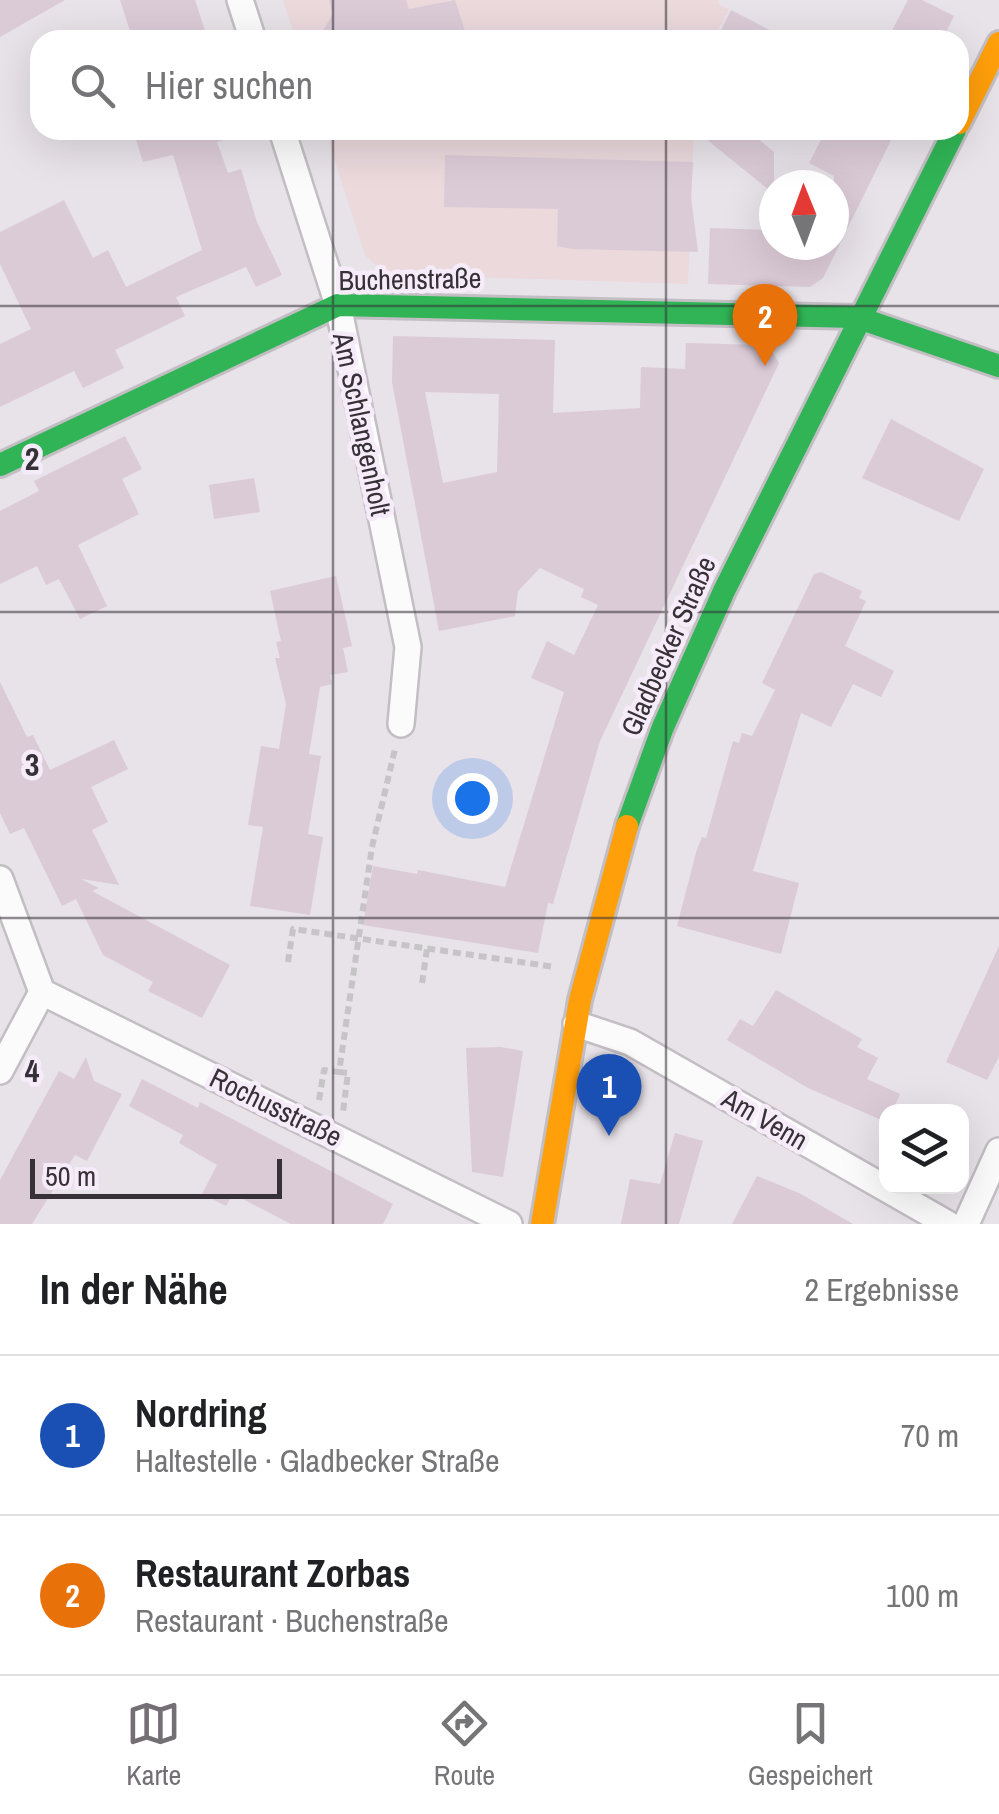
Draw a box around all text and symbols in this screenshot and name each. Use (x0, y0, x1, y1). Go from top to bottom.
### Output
search box (30, 30, 969, 140)
icon: search (65, 58, 120, 113)
text: Hier suchen (145, 60, 313, 111)
north arrow (759, 170, 849, 260)
street label: Buchenstraße (338, 259, 482, 299)
pin: 2 (732, 284, 798, 366)
street label: Am Schlangenholt (324, 328, 400, 519)
text: 2 (25, 437, 39, 480)
street label: Gladbecker Straße (611, 550, 725, 742)
text: 3 (25, 743, 39, 786)
your location (447, 773, 498, 824)
text: 4 (25, 1049, 40, 1092)
pin: 1 (576, 1054, 642, 1136)
street label: Rochusstraße (203, 1059, 349, 1155)
street label: Am Venn (714, 1079, 815, 1159)
map controls (879, 1104, 969, 1194)
button: layers (879, 1104, 969, 1194)
scale bar (30, 1154, 282, 1198)
text: 50 m (45, 1157, 96, 1195)
text: In der Nähe (40, 1261, 228, 1317)
text: 2 Ergebnisse (804, 1268, 959, 1311)
text: Nordring (135, 1388, 267, 1439)
text: 1 (65, 1414, 80, 1457)
text: 70 m (901, 1414, 959, 1457)
text: Haltestelle · Gladbecker Straße (135, 1439, 500, 1482)
text: Restaurant Zorbas (135, 1548, 410, 1599)
text: 2 (65, 1574, 80, 1617)
text: 100 m (886, 1574, 959, 1617)
text: Restaurant · Buchenstraße (135, 1599, 449, 1642)
tab: Karte (126, 1696, 181, 1794)
tab: Route (434, 1696, 495, 1794)
tab: Gespeichert (748, 1696, 873, 1794)

